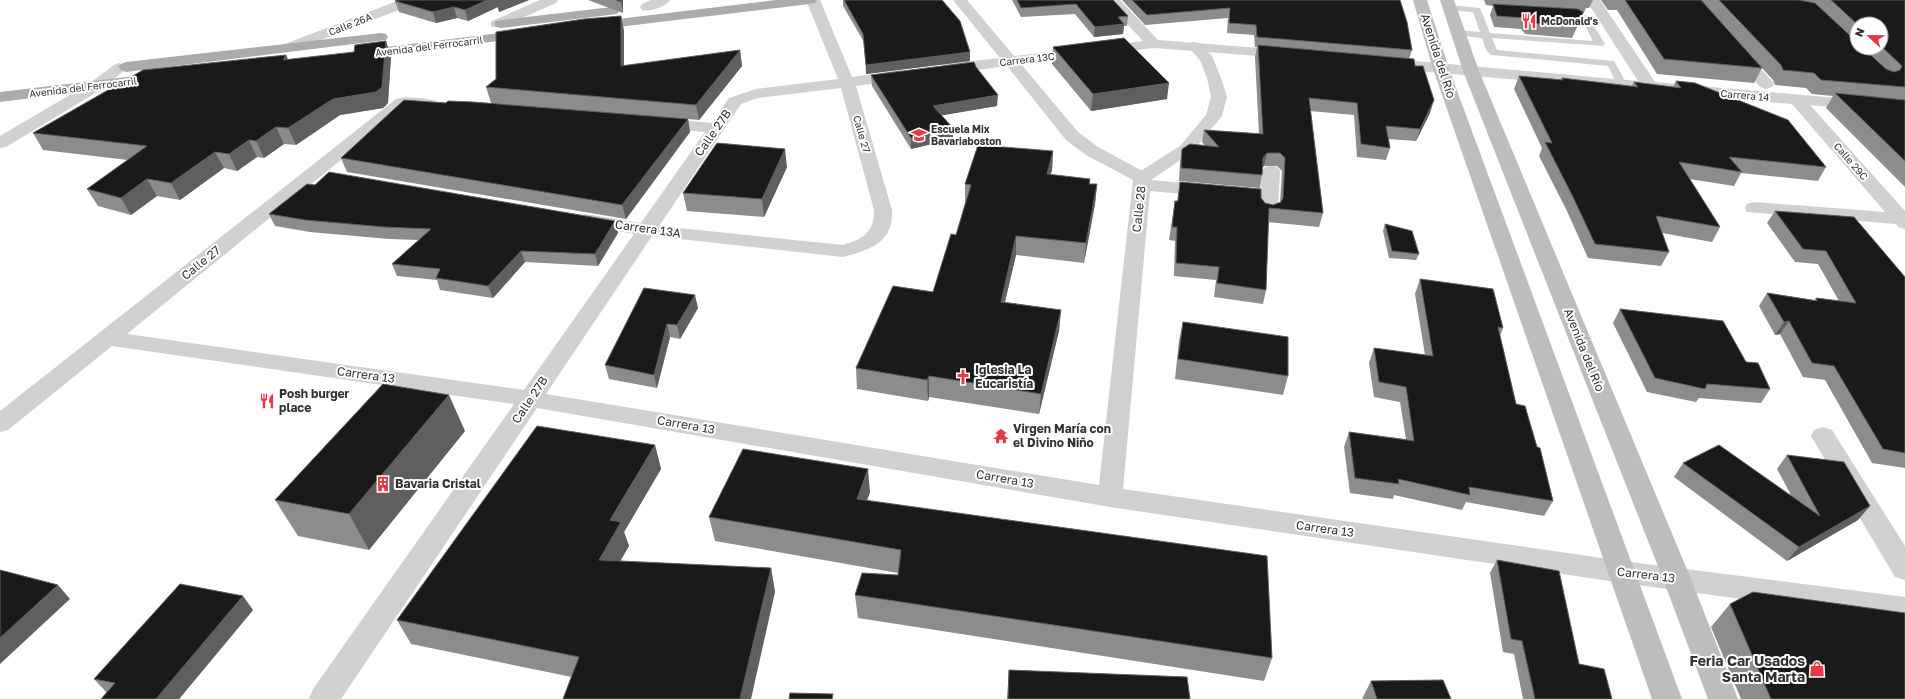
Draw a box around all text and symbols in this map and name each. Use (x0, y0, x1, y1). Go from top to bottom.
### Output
street label: Calle 26A (327, 10, 374, 38)
street label: Avenida del Río (1418, 12, 1459, 100)
restaurant icon: McDonald's (1520, 12, 1538, 30)
place label: McDonald's (1541, 15, 1599, 27)
north arrow (1849, 16, 1889, 56)
text: N (1852, 26, 1867, 38)
street label: Avenida del Ferrocarril (375, 33, 483, 59)
street label: Carrera 13C (999, 50, 1055, 68)
street label: Avenida del Ferrocarril (29, 74, 137, 100)
street label: Carrera 14 (1720, 87, 1770, 103)
street label: Calle 27B (691, 106, 734, 159)
street label: Calle 27 (851, 114, 873, 154)
place label: Escuela Mix Bavariaboston (931, 123, 1001, 147)
school or university icon: Escuela Mix Bavariaboston (910, 126, 928, 144)
street label: Calle 29C (1831, 140, 1871, 182)
street label: Calle 28 (1129, 185, 1148, 233)
street label: Carrera 13A (614, 216, 682, 241)
street label: Calle 27 (178, 242, 223, 283)
street label: Avenida del Río (1561, 306, 1608, 394)
place label: Iglesia La Eucaristía (975, 362, 1033, 391)
street label: Carrera 13 (336, 363, 396, 386)
church icon: Iglesia La Eucaristía (954, 368, 972, 386)
street label: Calle 27B (508, 373, 551, 426)
place label: Posh burger place (279, 386, 350, 415)
restaurant icon: Posh burger place (258, 392, 276, 410)
street label: Carrera 13 (656, 412, 716, 437)
place label: Virgen María con el Divino Niño (1013, 421, 1111, 450)
temple icon: Virgen María con el Divino Niño (992, 427, 1010, 445)
street label: Carrera 13 (975, 466, 1035, 491)
building icon: Bavaria Cristal (374, 475, 392, 493)
place label: Bavaria Cristal (395, 476, 481, 491)
street label: Carrera 13 (1295, 517, 1355, 540)
street label: Carrera 13 (1616, 564, 1676, 586)
place label: Feria Car Usados Santa Marta (1690, 652, 1805, 685)
shop icon: Feria Car Usados Santa Marta (1808, 660, 1826, 678)

